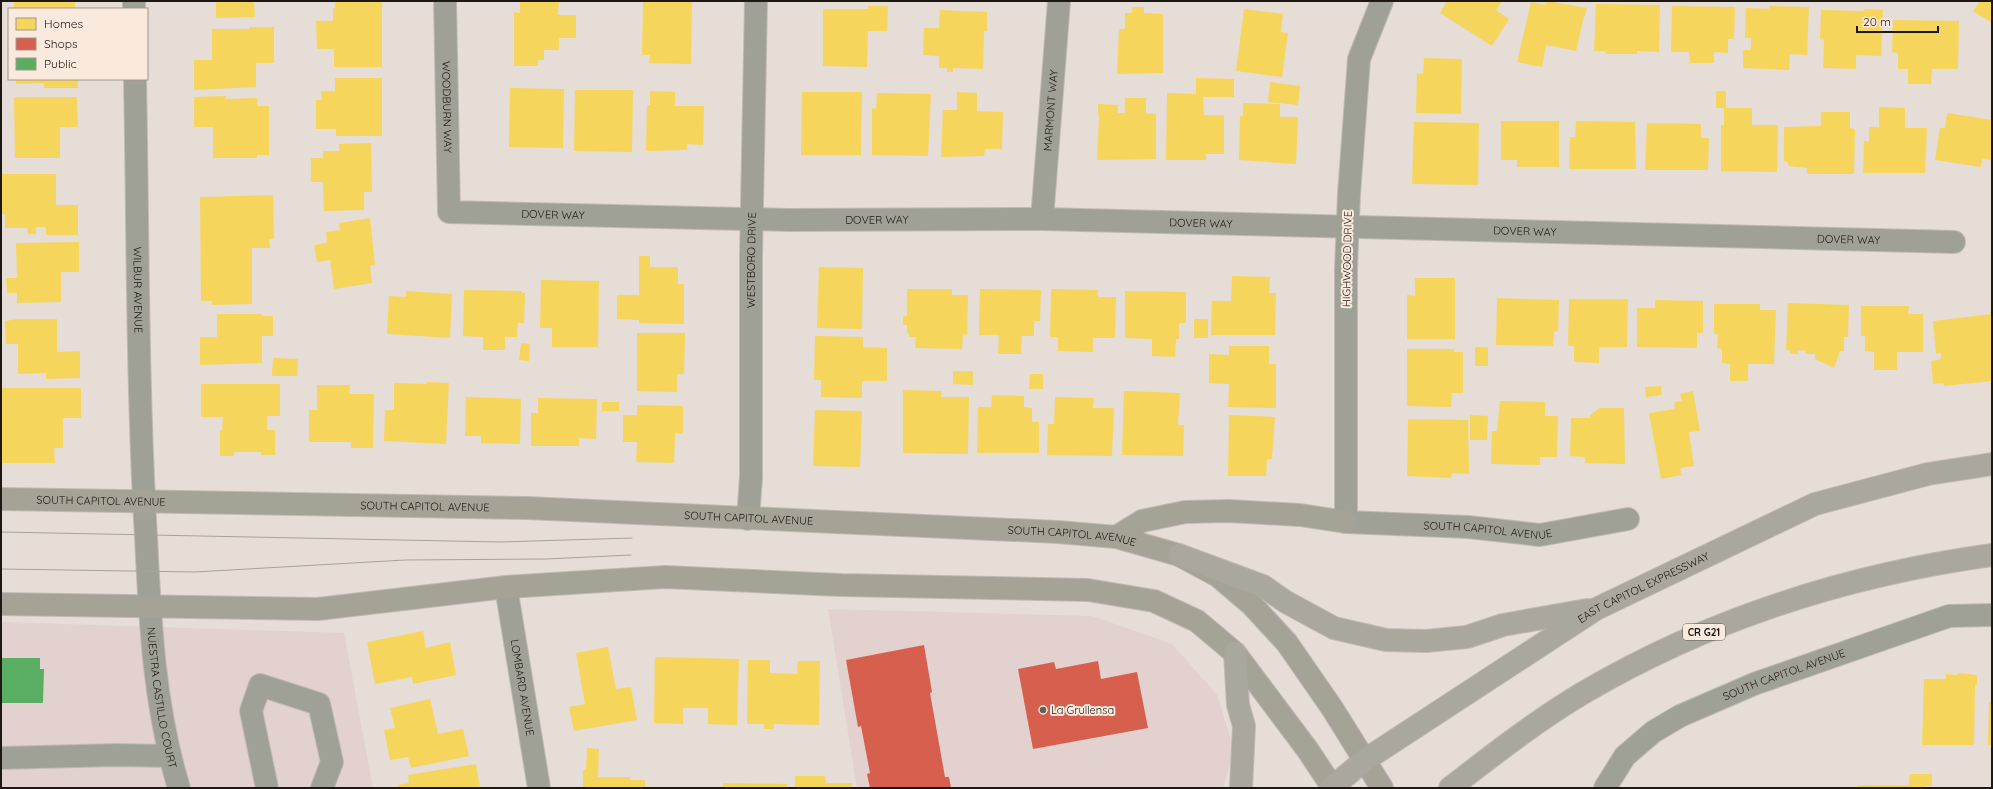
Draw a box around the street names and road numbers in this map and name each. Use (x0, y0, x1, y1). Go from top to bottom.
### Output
street label: WOODBURN WAY (439, 61, 455, 153)
street label: MARMONT WAY (1040, 69, 1061, 152)
street label: DOVER WAY (521, 207, 585, 222)
street label: HIGHWOOD DRIVE (1339, 211, 1355, 307)
street label: WESTBORO DRIVE (744, 212, 759, 308)
street label: DOVER WAY (845, 213, 909, 227)
street label: DOVER WAY (1169, 215, 1233, 231)
street label: DOVER WAY (1493, 223, 1557, 239)
street label: DOVER WAY (1817, 232, 1880, 247)
street label: WILBUR AVENUE (130, 247, 146, 333)
street label: SOUTH CAPITOL AVENUE (36, 493, 166, 509)
street label: SOUTH CAPITOL AVENUE (360, 498, 490, 514)
street label: SOUTH CAPITOL AVENUE (684, 508, 814, 528)
street label: SOUTH CAPITOL AVENUE (1423, 518, 1553, 542)
street label: SOUTH CAPITOL AVENUE (1007, 523, 1138, 549)
street label: EAST CAPITOL EXPRESSWAY (1575, 549, 1711, 626)
road number: CR G21 (1683, 624, 1725, 640)
street label: NUESTRA CASTILLO COURT (144, 627, 180, 770)
street label: LOMBARD AVENUE (508, 638, 537, 737)
street label: SOUTH CAPITOL AVENUE (1721, 646, 1847, 704)

